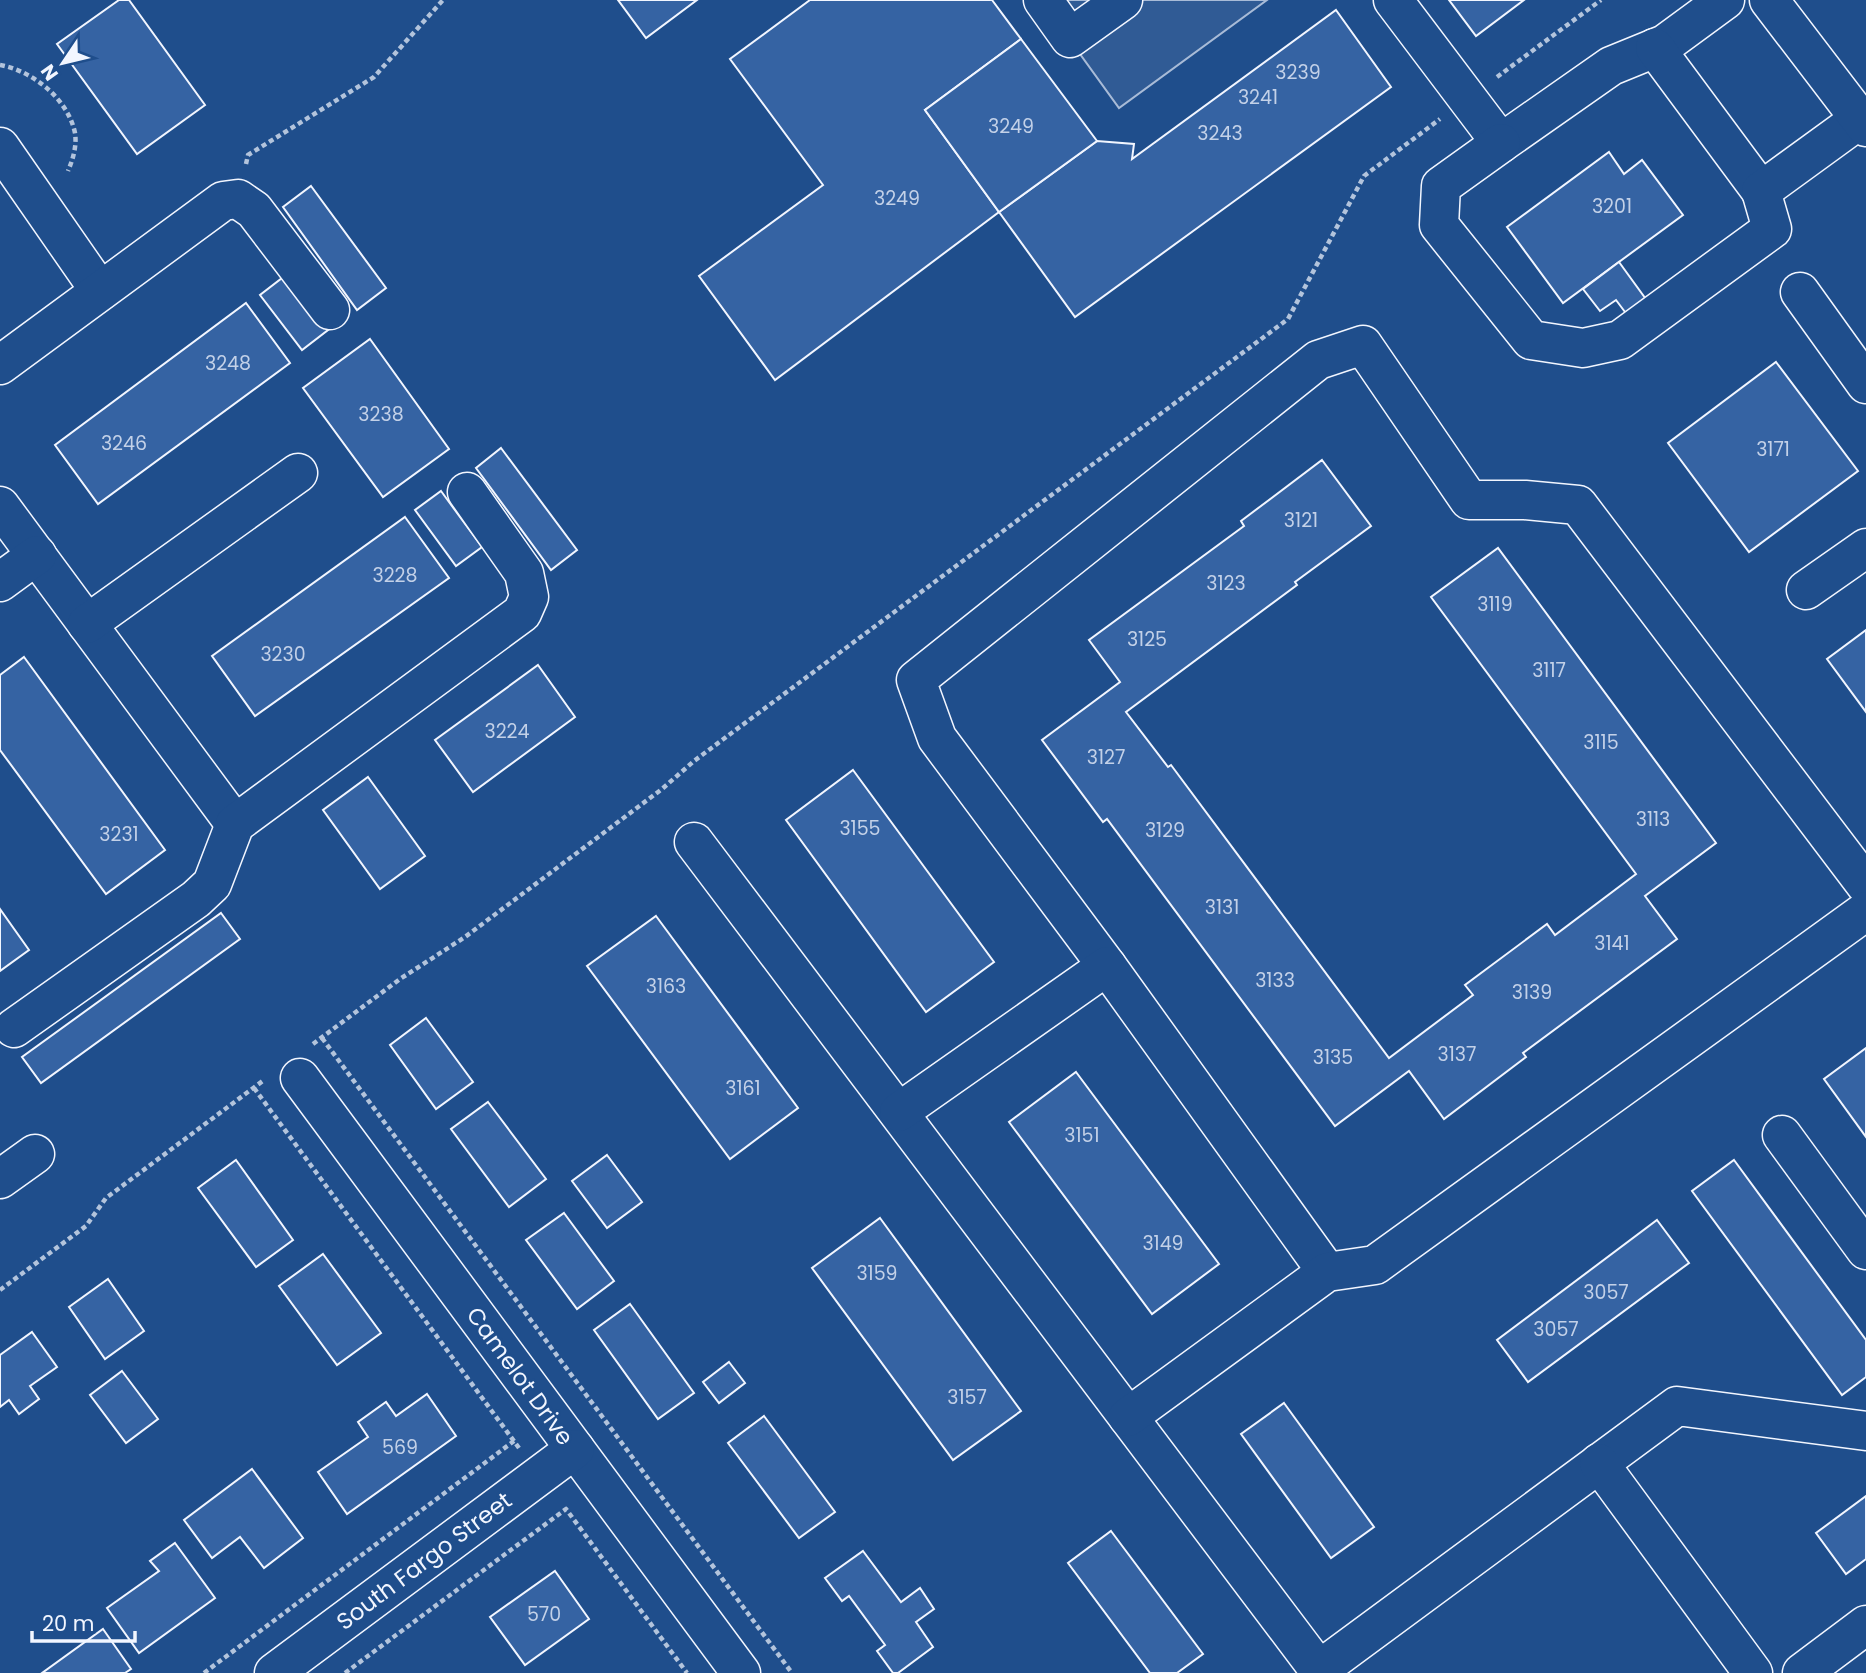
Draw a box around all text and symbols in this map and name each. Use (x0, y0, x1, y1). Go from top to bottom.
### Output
north arrow (28, 28, 98, 98)
text: N (34, 59, 65, 86)
house number: 3239 (1275, 59, 1321, 86)
house number: 3241 (1238, 84, 1278, 111)
house number: 3249 (988, 113, 1034, 140)
house number: 3243 (1197, 120, 1243, 147)
house number: 3249 (874, 185, 920, 212)
house number: 3201 (1592, 193, 1632, 220)
house number: 3248 (205, 350, 251, 377)
house number: 3238 (358, 401, 404, 428)
house number: 3246 (101, 430, 147, 457)
house number: 3171 (1756, 436, 1790, 463)
house number: 3121 (1284, 507, 1318, 534)
house number: 3228 (372, 562, 418, 589)
house number: 3123 (1206, 570, 1246, 597)
house number: 3119 (1477, 591, 1513, 618)
house number: 3125 (1127, 626, 1167, 653)
house number: 3230 (260, 641, 306, 668)
house number: 3117 (1532, 657, 1566, 684)
house number: 3224 (485, 718, 530, 745)
house number: 3115 (1583, 729, 1619, 756)
house number: 3127 (1087, 744, 1125, 771)
house number: 3113 (1636, 806, 1670, 833)
house number: 3155 (839, 815, 881, 842)
house number: 3129 (1145, 817, 1185, 844)
house number: 3231 (99, 821, 139, 848)
house number: 3131 (1205, 894, 1239, 921)
house number: 3141 (1594, 930, 1630, 957)
house number: 3133 (1255, 967, 1295, 994)
house number: 3163 (646, 973, 686, 1000)
house number: 3139 (1512, 979, 1552, 1006)
house number: 3137 (1438, 1041, 1476, 1068)
house number: 3135 (1313, 1044, 1353, 1071)
house number: 3161 (725, 1075, 761, 1102)
house number: 3151 (1064, 1122, 1100, 1149)
house number: 3149 (1142, 1230, 1184, 1257)
house number: 3159 (856, 1260, 898, 1287)
house number: 3057 (1583, 1279, 1629, 1306)
street label: Camelot Drive (459, 1300, 581, 1452)
house number: 3057 (1533, 1316, 1579, 1343)
house number: 3157 (947, 1384, 987, 1411)
house number: 569 (382, 1434, 418, 1461)
street label: South Fargo Street (330, 1485, 518, 1637)
scale bar (32, 1600, 135, 1644)
house number: 570 (527, 1601, 561, 1628)
text: 20 m (42, 1609, 95, 1638)

